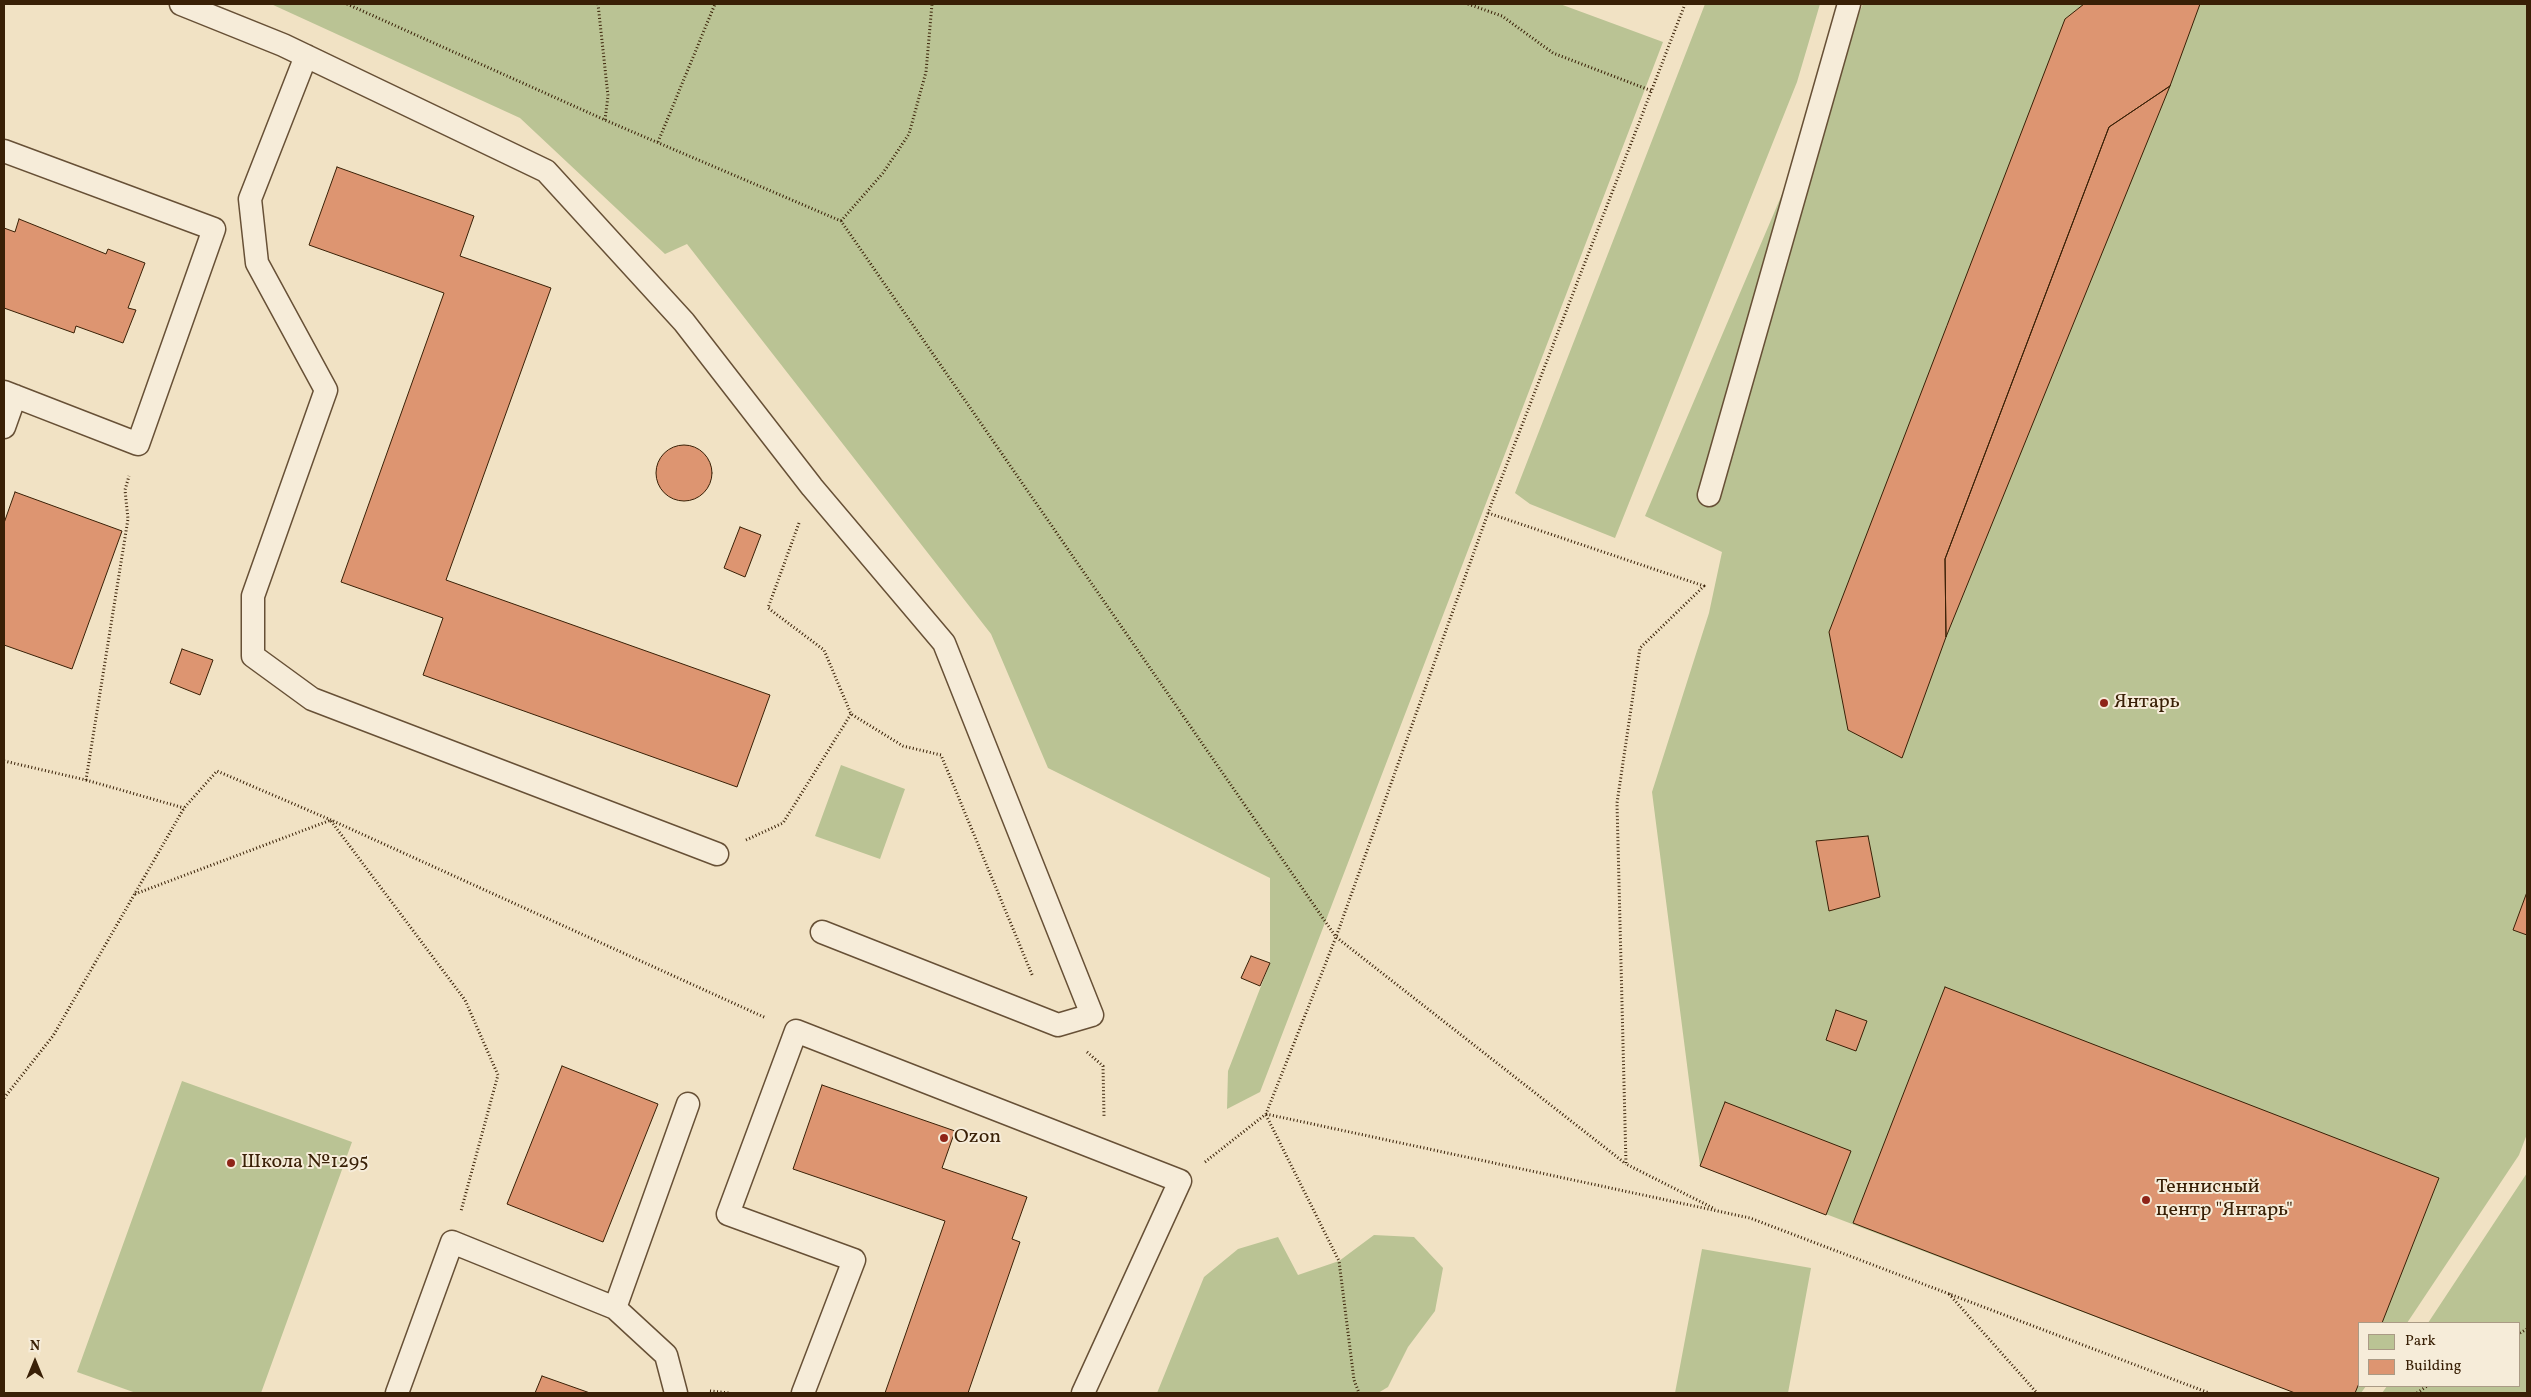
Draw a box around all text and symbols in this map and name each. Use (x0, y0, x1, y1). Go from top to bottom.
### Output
place label: Янтарь (2114, 691, 2180, 715)
marker: Янтарь (2098, 697, 2110, 709)
place label: Ozon (954, 1126, 1001, 1150)
marker: Ozon (938, 1132, 950, 1144)
place label: Школа №1295 (241, 1151, 369, 1175)
marker: Школа №1295 (225, 1157, 237, 1169)
place label: Теннисный центр "Янтарь" (2156, 1176, 2293, 1223)
marker: Теннисный центр "Янтарь" (2140, 1194, 2152, 1206)
legend (2358, 1322, 2521, 1387)
text: Park (2405, 1331, 2436, 1352)
north arrow (10, 1337, 60, 1387)
text: N (30, 1337, 40, 1356)
text: Building (2405, 1356, 2461, 1377)

